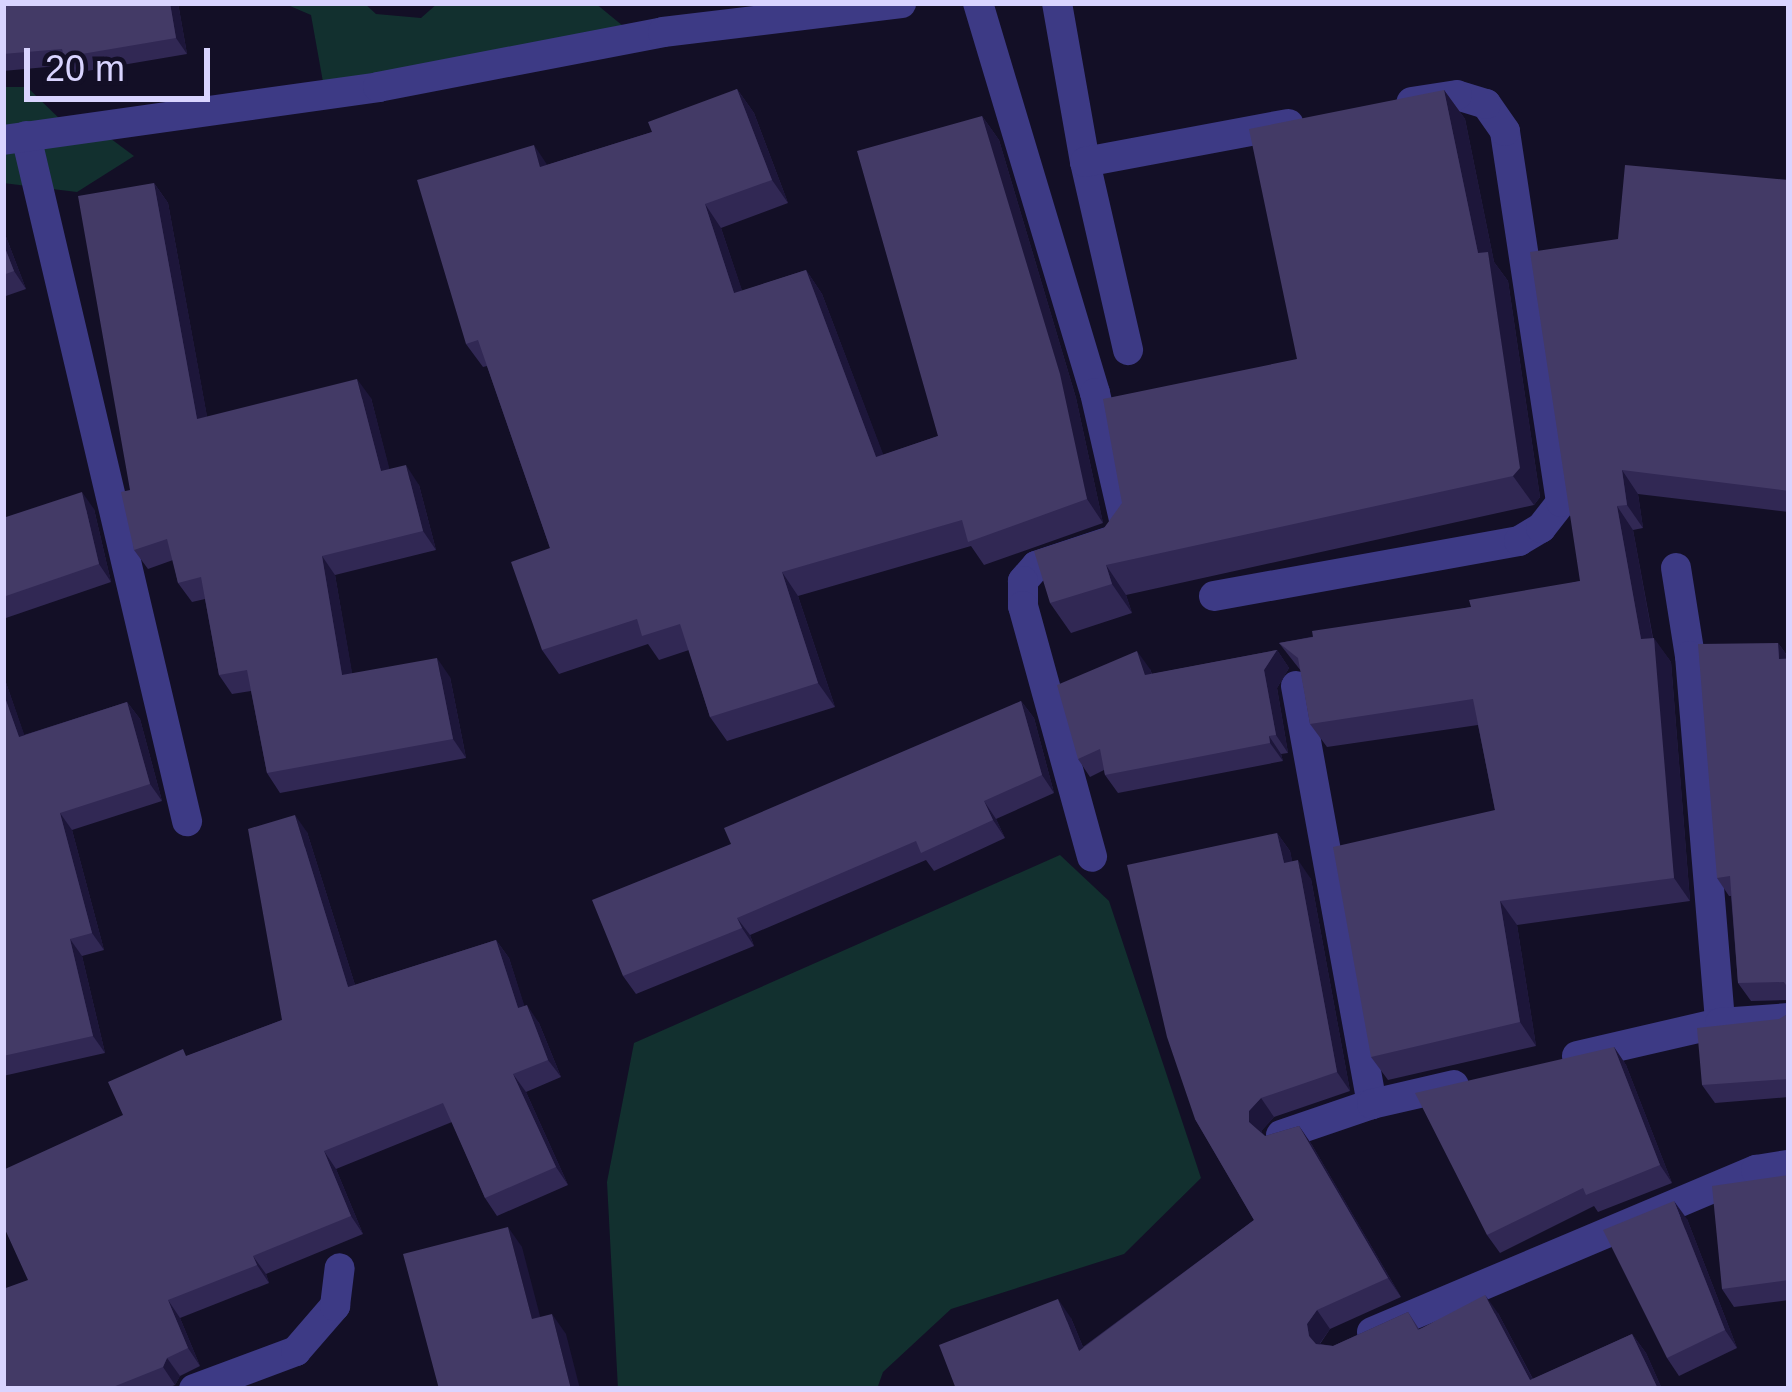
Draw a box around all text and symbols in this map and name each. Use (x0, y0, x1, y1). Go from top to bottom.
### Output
scale bar (30, 24, 216, 98)
text: 20 m (45, 48, 125, 89)

